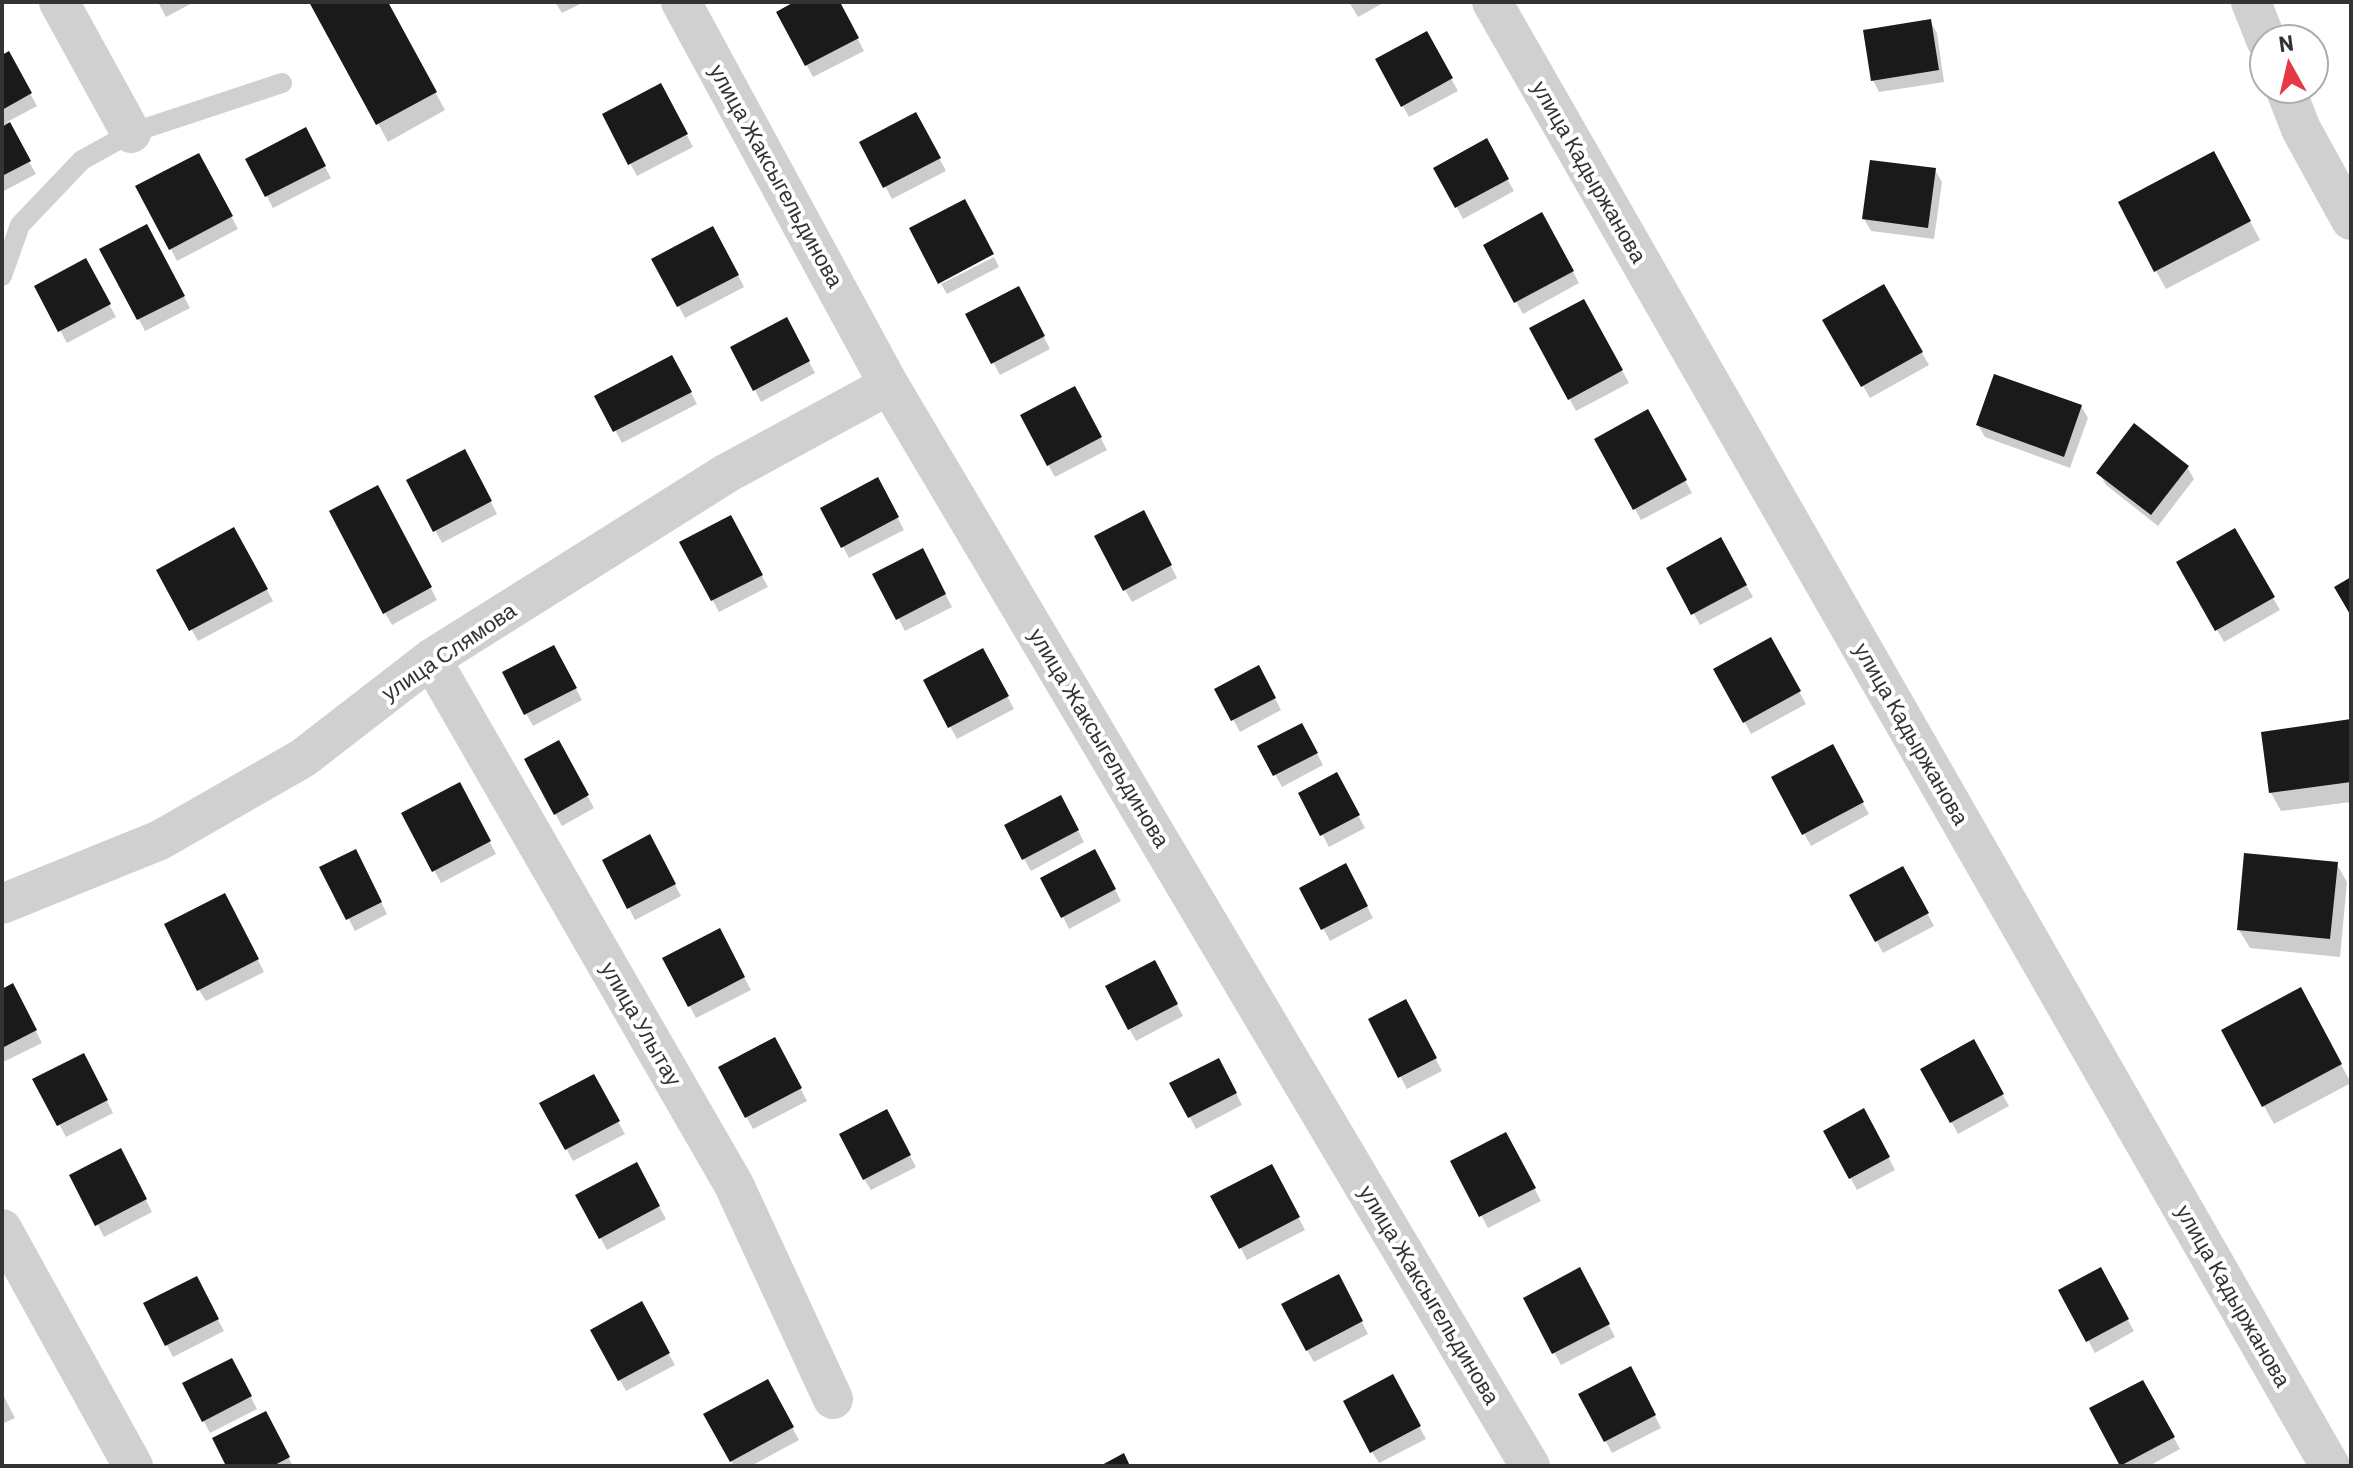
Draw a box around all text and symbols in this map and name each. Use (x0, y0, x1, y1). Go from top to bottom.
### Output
north arrow (2249, 24, 2329, 104)
text: N (2277, 28, 2295, 56)
street label: улица Жаксыгельдинова (704, 60, 848, 292)
street label: улица Кадыржанова (1526, 76, 1652, 268)
street label: улица Слямова (377, 597, 521, 707)
street label: улица Жаксыгельдинова (1023, 624, 1175, 852)
street label: улица Кадыржанова (1848, 638, 1974, 830)
street label: улица Улытау (595, 957, 687, 1091)
street label: улица Жаксыгельдинова (1353, 1181, 1505, 1409)
street label: улица Кадыржанова (2170, 1200, 2296, 1392)

